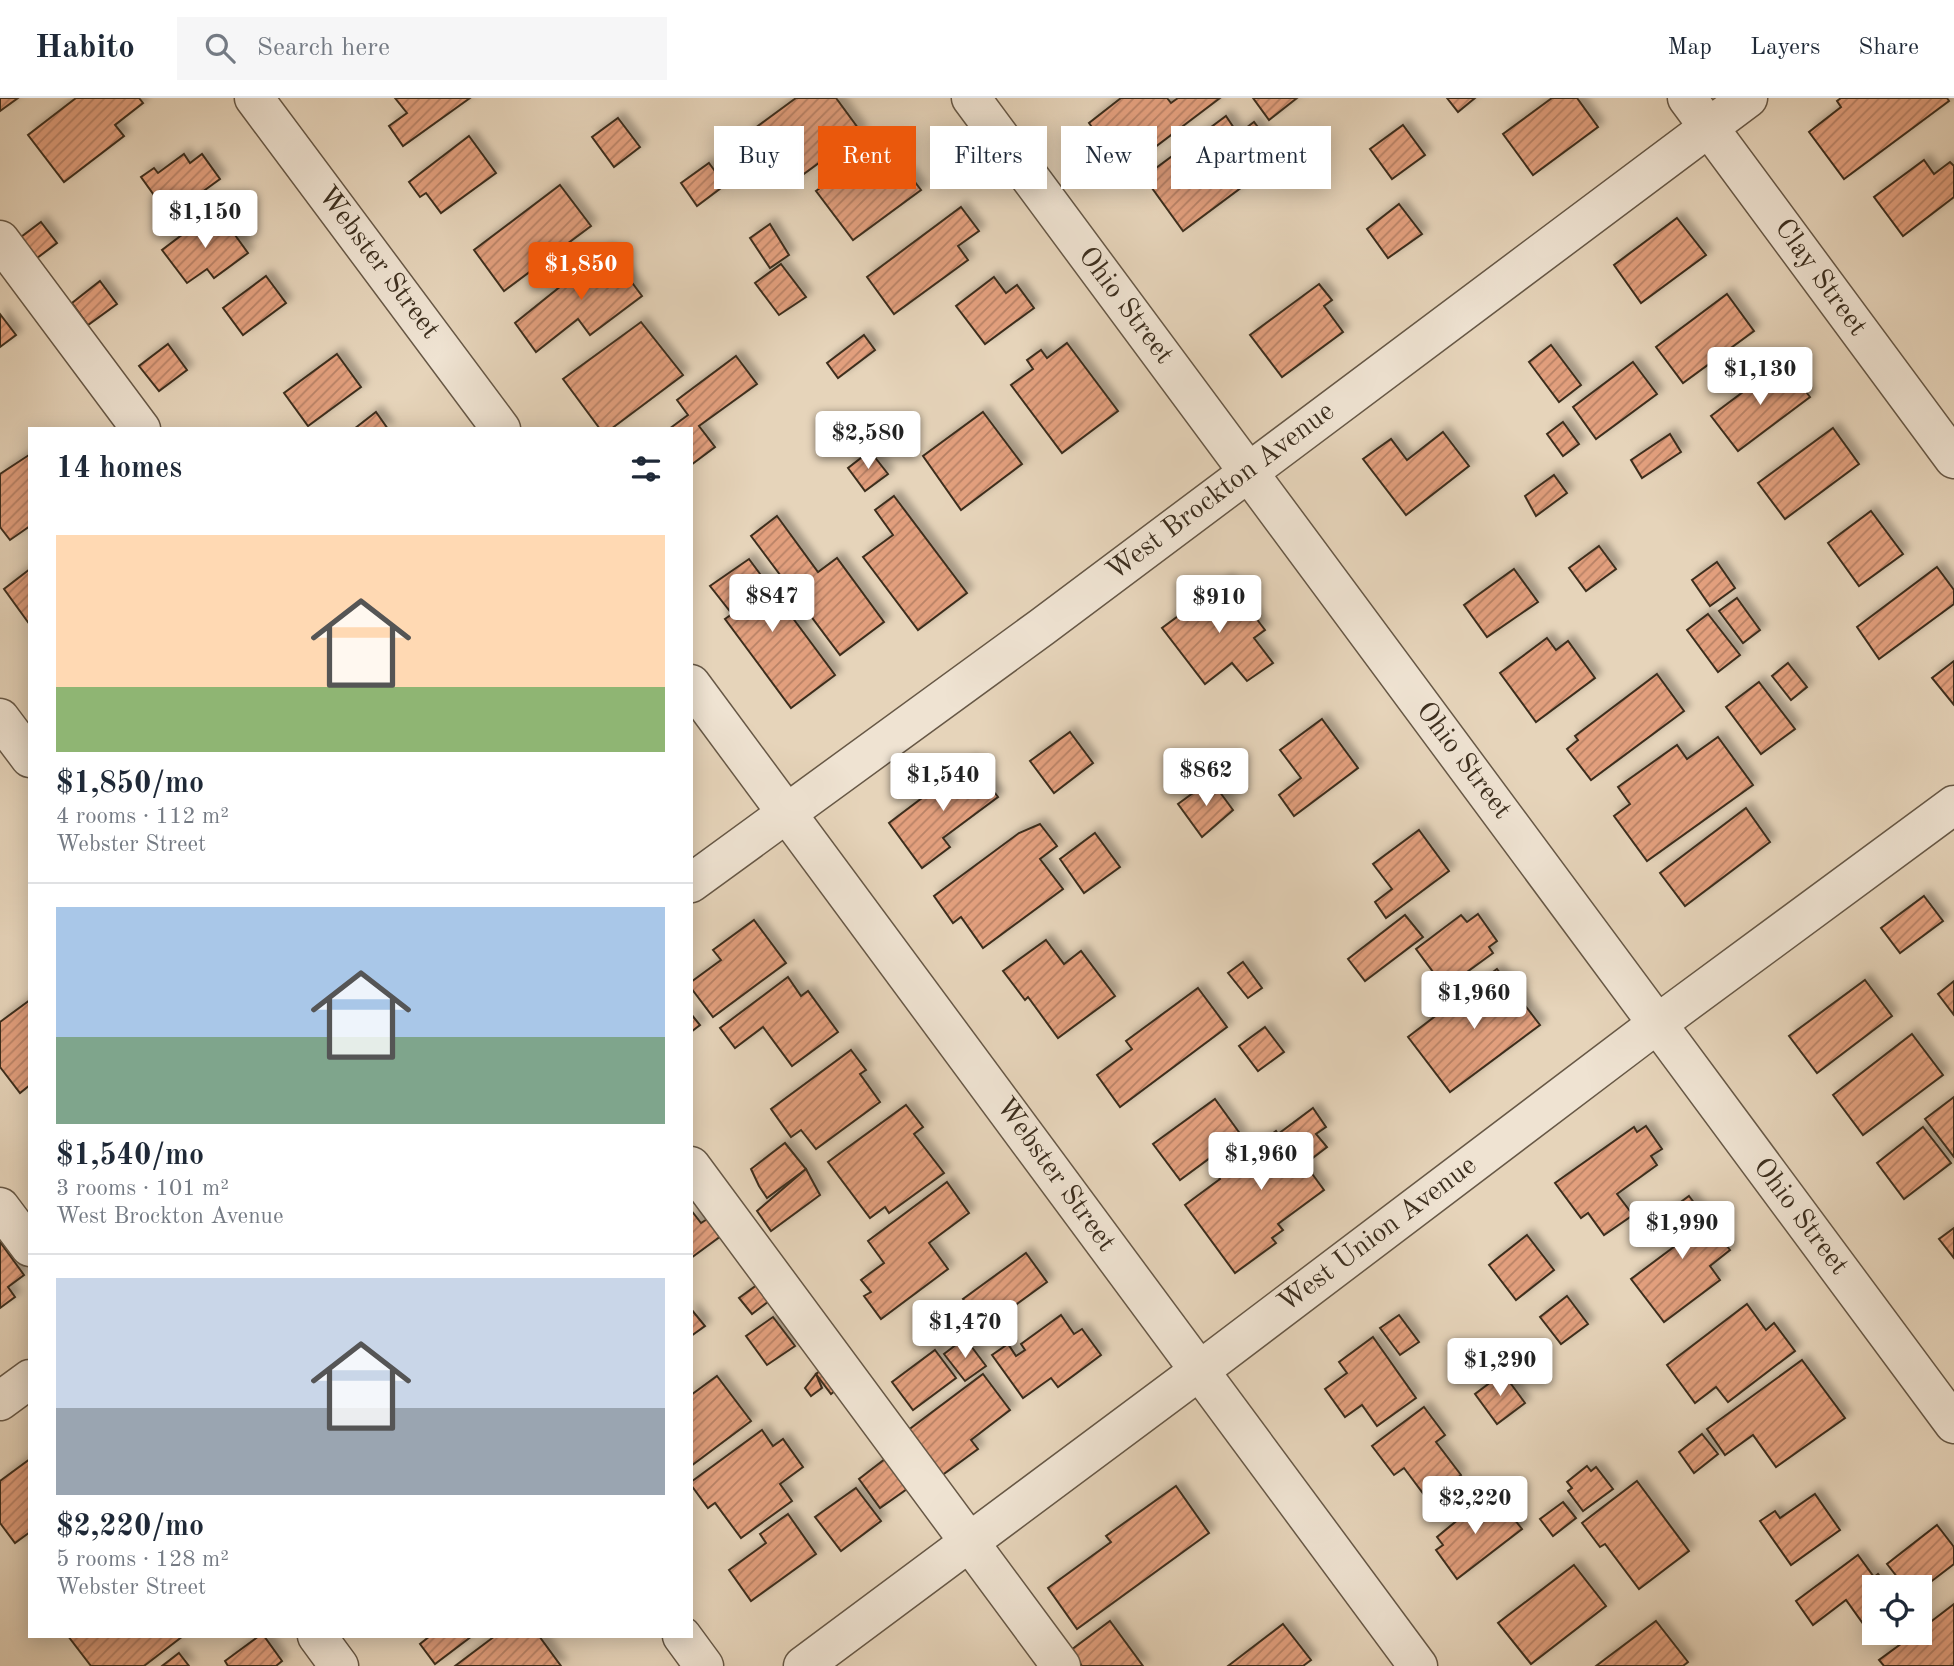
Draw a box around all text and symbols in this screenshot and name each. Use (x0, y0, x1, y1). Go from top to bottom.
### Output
search box (177, 17, 667, 80)
icon: search (201, 29, 239, 67)
text: Habito (35, 32, 135, 65)
text: Search here (257, 35, 390, 61)
text: Map (1668, 36, 1712, 60)
text: Layers (1750, 36, 1820, 60)
text: Share (1858, 36, 1919, 60)
chip: Buy (714, 126, 804, 189)
chip: Rent (818, 126, 916, 189)
chip: Filters (930, 126, 1047, 189)
chip: New (1061, 126, 1157, 189)
chip: Apartment (1171, 126, 1331, 189)
street label: Webster Street (312, 182, 444, 344)
pin: $1,150 (148, 190, 262, 250)
text: $1,150 (168, 201, 242, 224)
street label: Clay Street (1769, 215, 1871, 341)
pin: $1,850 (524, 242, 638, 302)
street label: Ohio Street (1072, 242, 1178, 370)
text: $1,850 (544, 253, 618, 276)
pin: $1,130 (1703, 348, 1817, 407)
text: $1,130 (1723, 358, 1797, 381)
street label: West Brockton Avenue (1102, 397, 1340, 587)
pin: $2,580 (811, 412, 925, 471)
text: $2,580 (831, 422, 905, 445)
icon: filters (627, 450, 665, 488)
text: 14 homes (56, 454, 182, 484)
pin: $847 (731, 574, 813, 634)
pin: $910 (1178, 575, 1260, 635)
icon: home (298, 580, 424, 706)
text: $847 (745, 585, 799, 608)
text: $910 (1192, 586, 1246, 609)
street label: Ohio Street (1410, 697, 1516, 825)
pin: $862 (1165, 748, 1247, 808)
pin: $1,540 (886, 754, 1000, 813)
text: $862 (1179, 759, 1233, 782)
text: $1,540 (906, 764, 980, 787)
text: $1,850/mo (56, 769, 204, 799)
text: 4 rooms · 112 m² (56, 805, 229, 828)
text: Webster Street (56, 833, 206, 856)
icon: home (298, 952, 424, 1078)
pin: $1,960 (1417, 972, 1531, 1031)
text: $1,960 (1437, 982, 1511, 1005)
street label: Webster Street (990, 1093, 1120, 1257)
pin: $1,960 (1204, 1132, 1318, 1192)
text: $1,540/mo (56, 1141, 204, 1171)
text: $1,960 (1224, 1143, 1298, 1166)
street label: West Union Avenue (1274, 1152, 1482, 1318)
street label: Ohio Street (1747, 1153, 1853, 1281)
text: 3 rooms · 101 m² (56, 1177, 229, 1200)
pin: $1,990 (1625, 1202, 1739, 1261)
text: West Brockton Avenue (56, 1205, 283, 1228)
text: $1,990 (1645, 1212, 1719, 1235)
pin: $1,470 (908, 1300, 1022, 1360)
text: $1,470 (928, 1311, 1002, 1334)
icon: home (298, 1323, 424, 1449)
pin: $1,290 (1443, 1338, 1557, 1398)
text: $1,290 (1463, 1349, 1537, 1372)
pin: $2,220 (1418, 1476, 1532, 1536)
text: $2,220 (1438, 1487, 1512, 1510)
text: $2,220/mo (56, 1512, 204, 1542)
text: 5 rooms · 128 m² (56, 1548, 229, 1571)
map controls (1862, 1575, 1932, 1645)
button: locate (1862, 1575, 1932, 1645)
text: Webster Street (56, 1576, 206, 1599)

